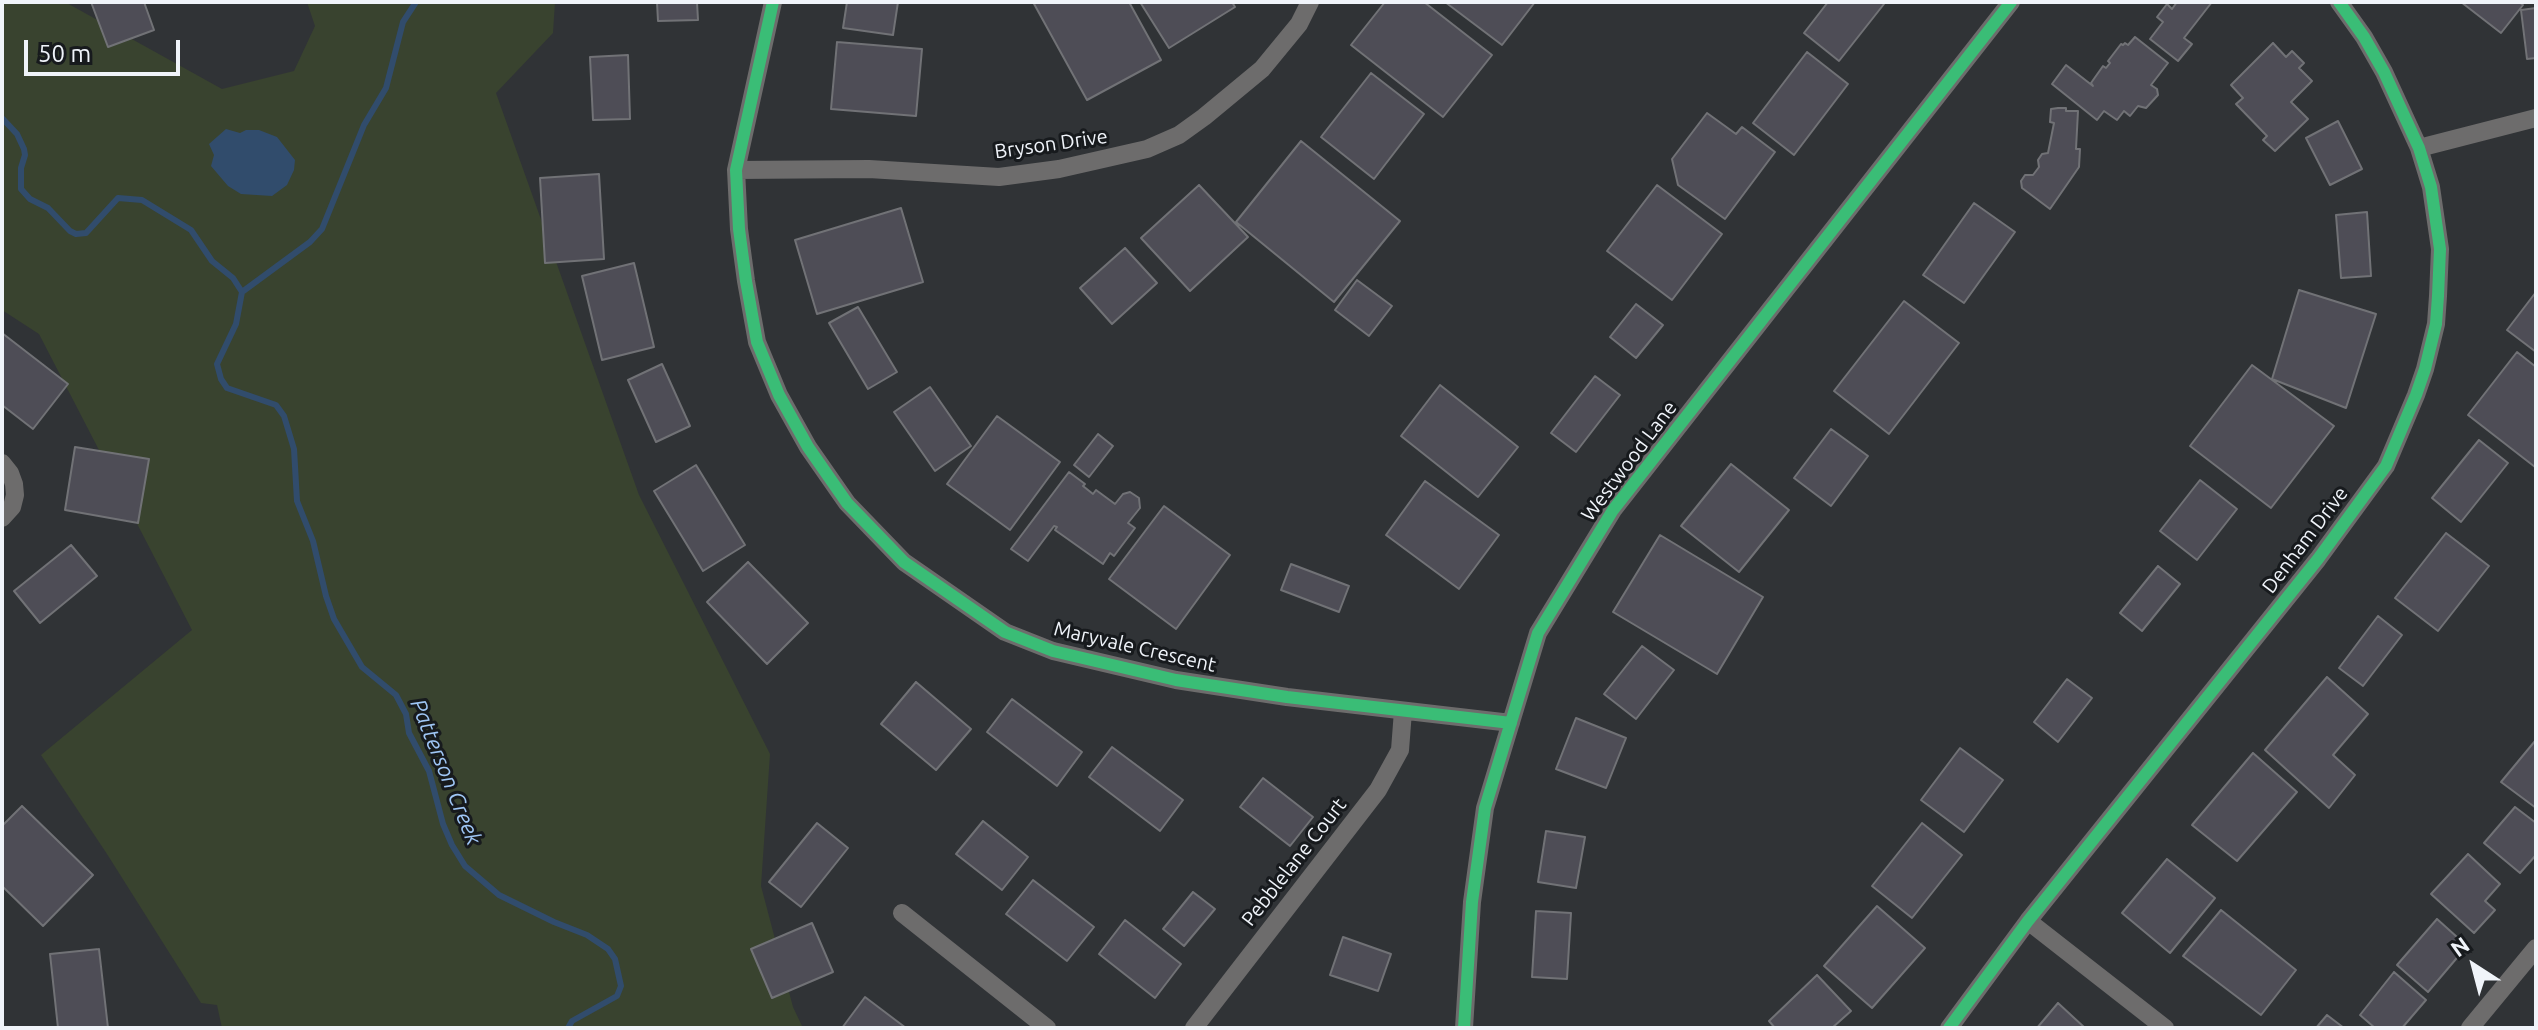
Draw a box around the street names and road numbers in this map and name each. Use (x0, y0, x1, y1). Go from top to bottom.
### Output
street label: Bryson Drive (993, 124, 1109, 164)
street label: Westwood Lane (1576, 396, 1682, 526)
street label: Denham Drive (2257, 482, 2353, 598)
street label: Maryvale Crescent (1052, 617, 1218, 677)
street label: Pebblelane Court (1237, 793, 1351, 931)

